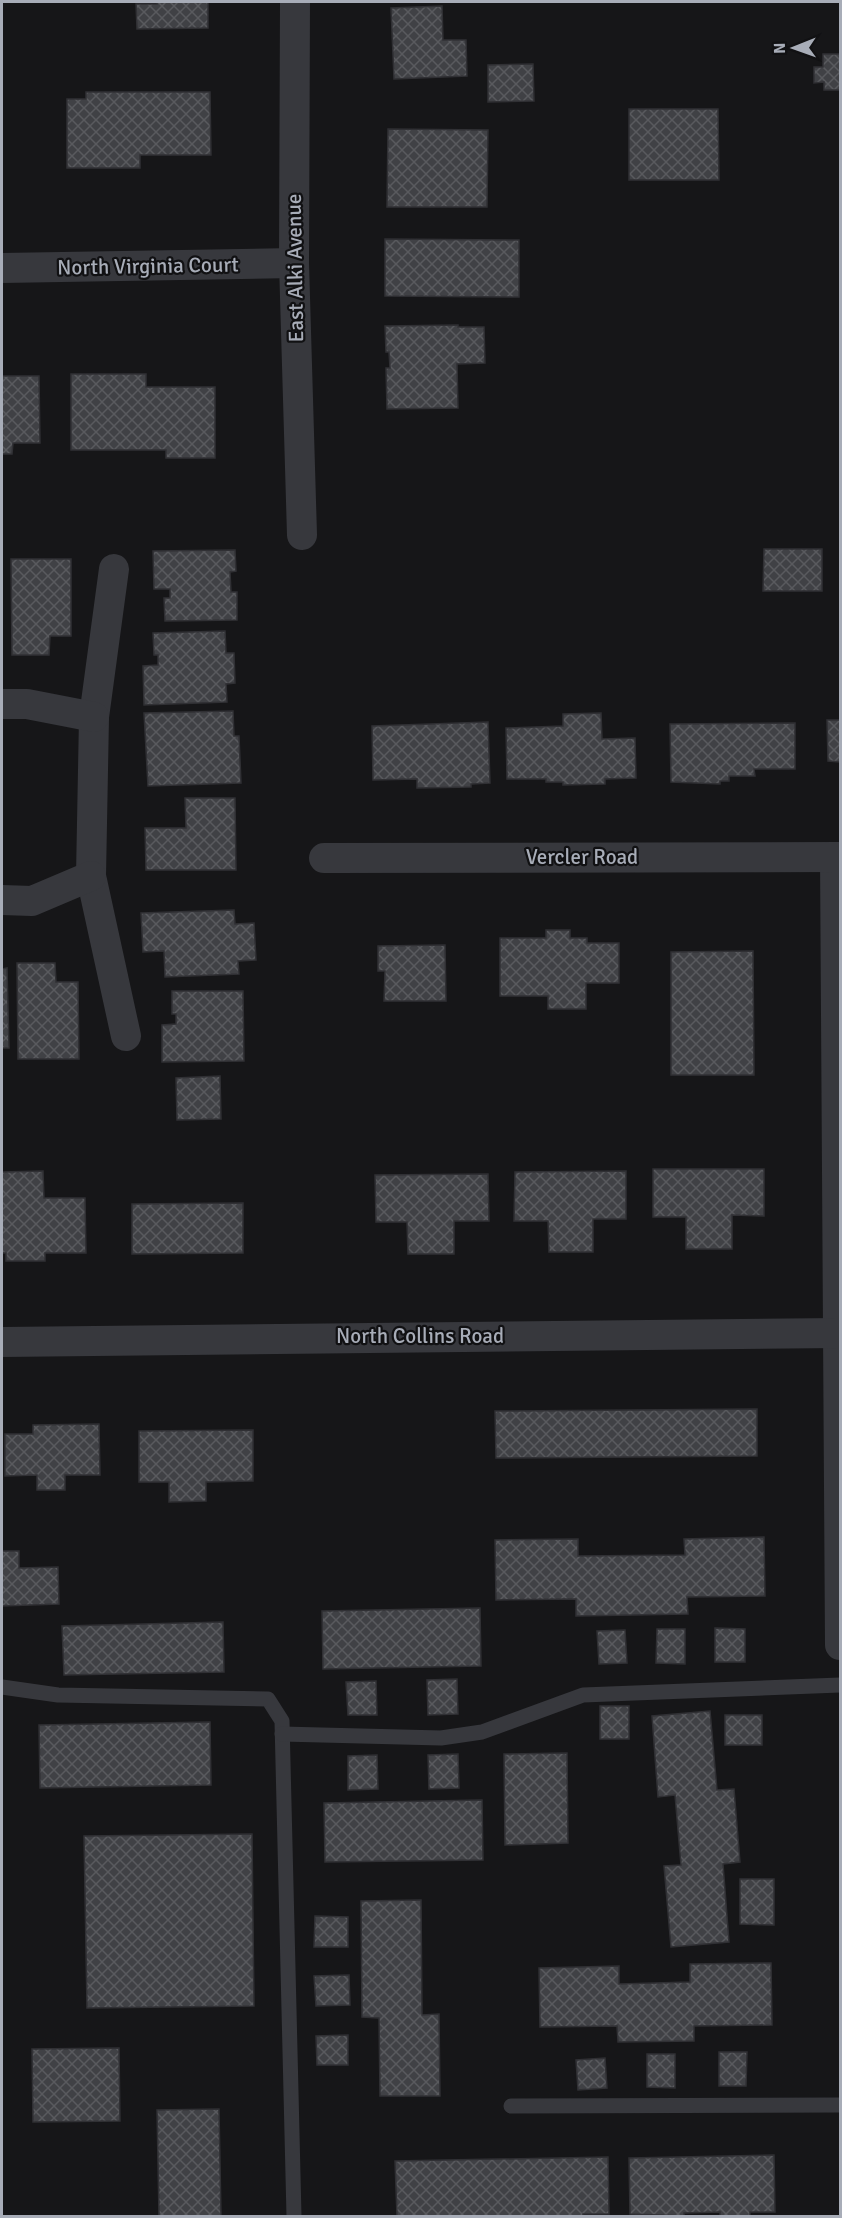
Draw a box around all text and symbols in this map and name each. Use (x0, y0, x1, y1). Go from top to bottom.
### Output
north arrow (764, 18, 824, 78)
text: N (770, 43, 790, 54)
street label: East Alki Avenue (281, 193, 309, 343)
street label: North Virginia Court (57, 251, 239, 281)
street label: Vercler Road (526, 844, 638, 870)
street label: North Collins Road (336, 1323, 504, 1349)

